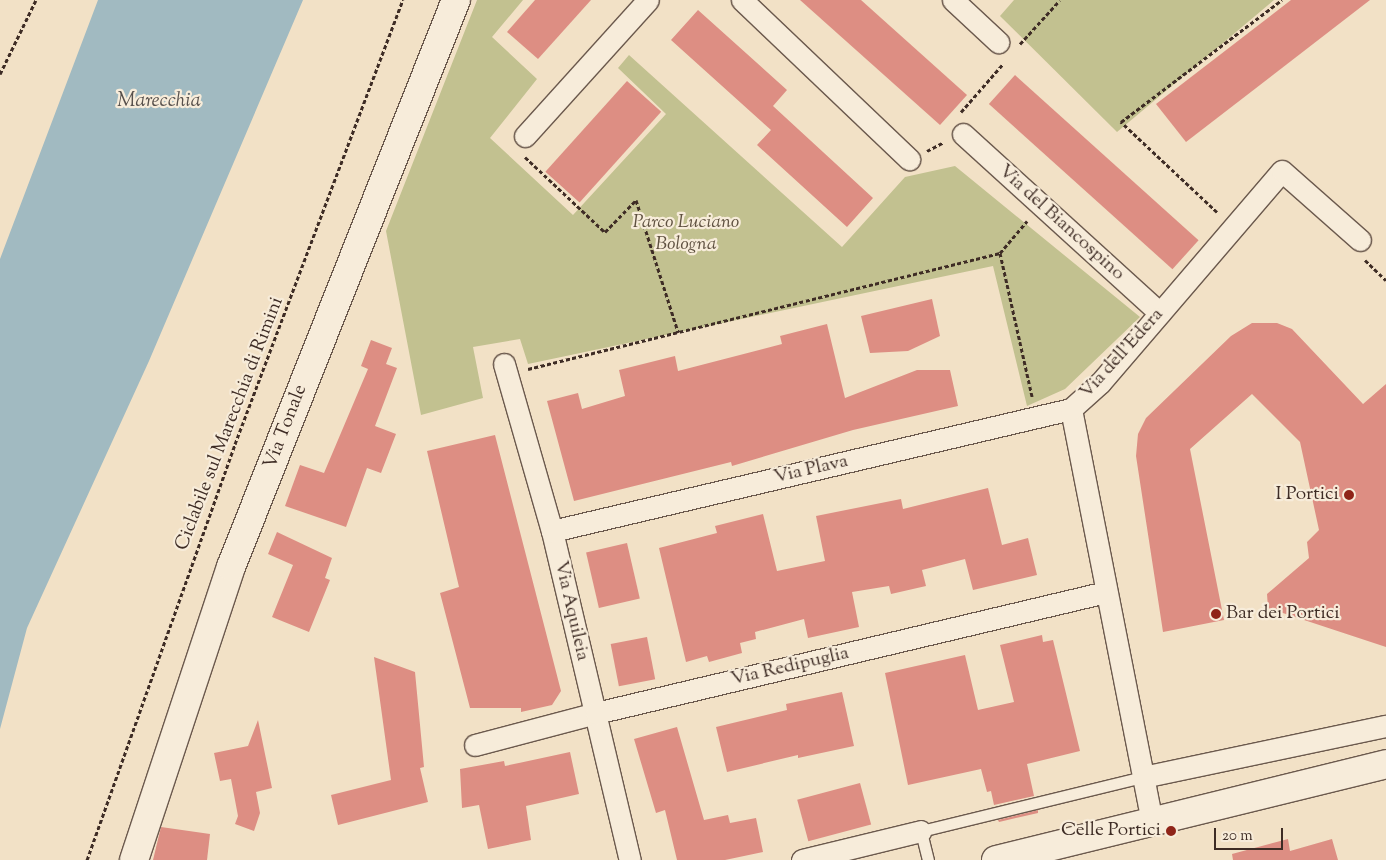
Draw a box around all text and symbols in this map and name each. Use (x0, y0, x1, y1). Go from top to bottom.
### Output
water label: Marecchia (117, 89, 201, 113)
street label: Via del Biancospino (993, 160, 1129, 286)
park label: Parco Luciano Bologna (633, 212, 739, 256)
street label: Ciclabile sul Marecchia di Rimini (171, 294, 289, 554)
street label: Via dell'Edera (1075, 304, 1169, 404)
street label: Via Tonale (260, 382, 312, 472)
street label: Via Plava (772, 450, 850, 490)
place label: I Portici (1276, 484, 1339, 506)
marker: I Portici (1343, 489, 1355, 501)
street label: Via Aquileia (548, 559, 594, 663)
place label: Bar dei Portici (1226, 603, 1340, 625)
marker: Bar dei Portici (1210, 608, 1222, 620)
street label: Via Redipuglia (729, 642, 851, 692)
scale bar (1216, 818, 1285, 850)
place label: Celle Portici (1061, 820, 1161, 842)
marker: Celle Portici (1165, 825, 1177, 837)
text: 20 m (1222, 826, 1253, 847)

